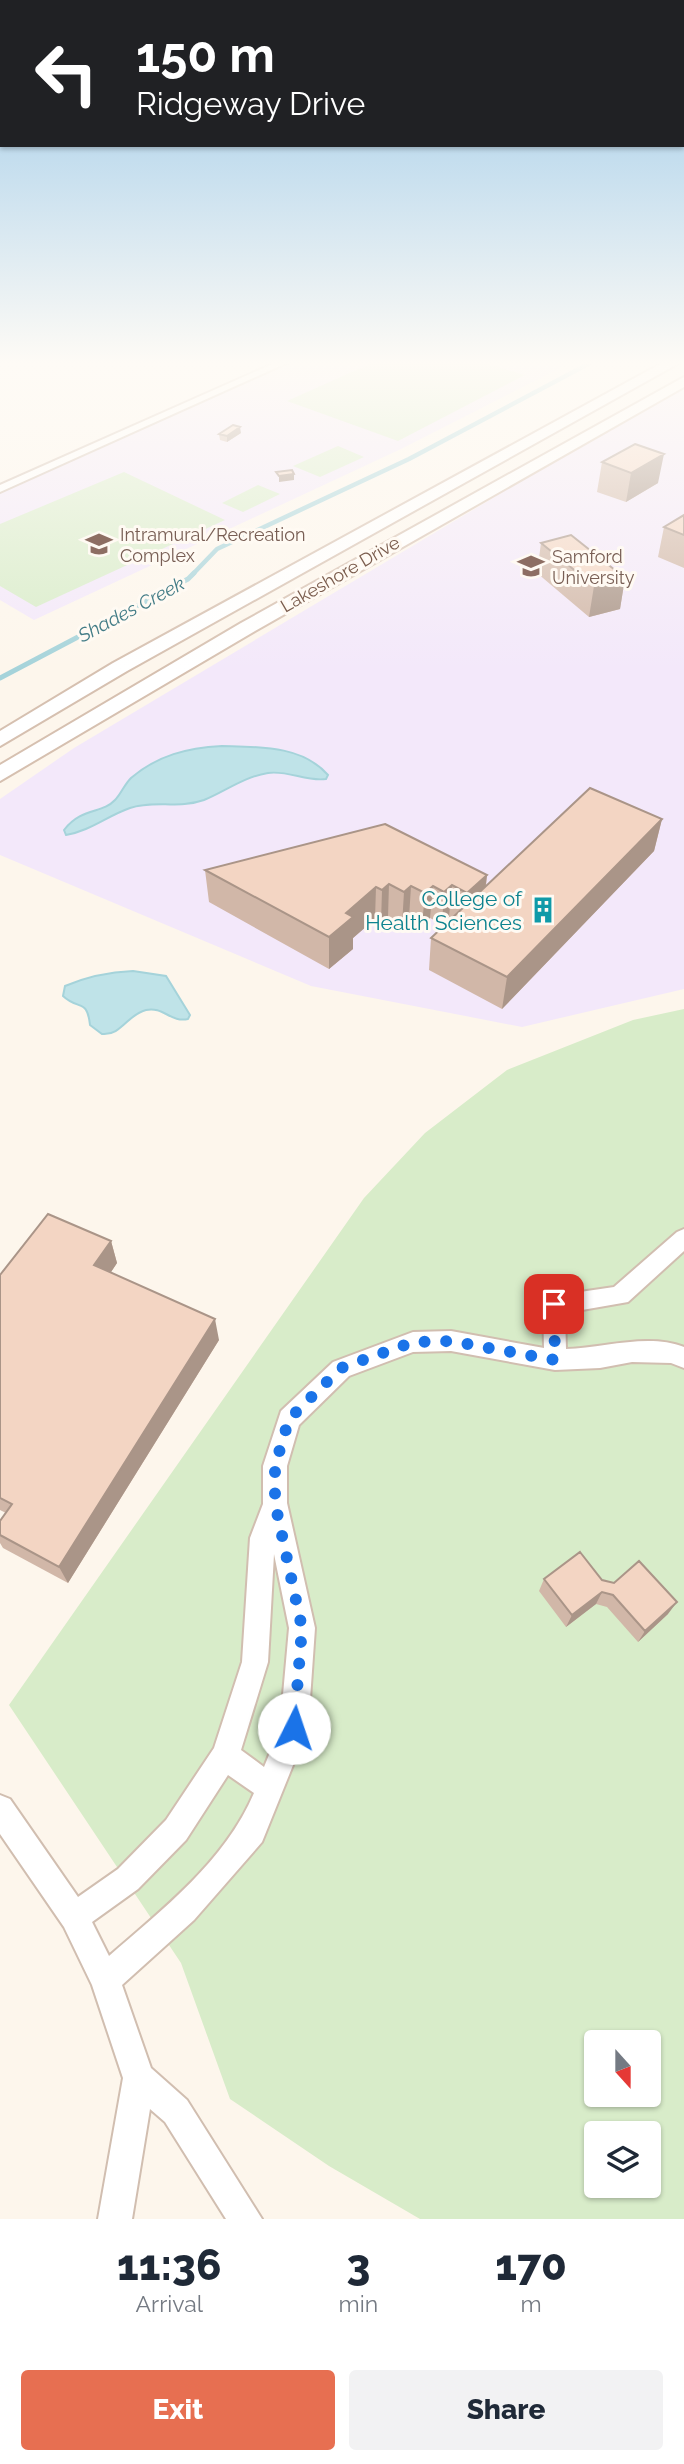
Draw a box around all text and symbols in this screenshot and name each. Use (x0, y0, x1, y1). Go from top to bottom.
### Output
text: 150 m (136, 26, 275, 83)
icon: left (21, 28, 112, 119)
text: Ridgeway Drive (136, 85, 365, 122)
place label: Intramural/Recreation Complex (120, 524, 305, 566)
school or university icon: Intramural/Recreation Complex (84, 529, 114, 559)
street label: Lakeshore Drive (277, 531, 404, 617)
place label: Samford University (552, 546, 635, 588)
school or university icon: Samford University (516, 551, 546, 581)
water label: Shades Creek (73, 572, 188, 647)
place label: College of Health Sciences (365, 886, 523, 935)
building icon: College of Health Sciences (528, 895, 558, 925)
pin (524, 1274, 584, 1334)
icon: arrive (535, 1285, 573, 1323)
position arrow (257, 1691, 331, 1765)
north arrow (584, 2030, 662, 2107)
map controls (584, 2030, 661, 2198)
button: layers (584, 2121, 661, 2198)
text: 11:36 (117, 2241, 222, 2290)
text: 3 (346, 2241, 370, 2290)
text: 170 (495, 2241, 567, 2290)
text: Arrival (136, 2290, 203, 2317)
text: min (339, 2290, 378, 2317)
text: m (520, 2290, 542, 2317)
button: Exit (21, 2370, 335, 2450)
button: Share (349, 2370, 663, 2450)

